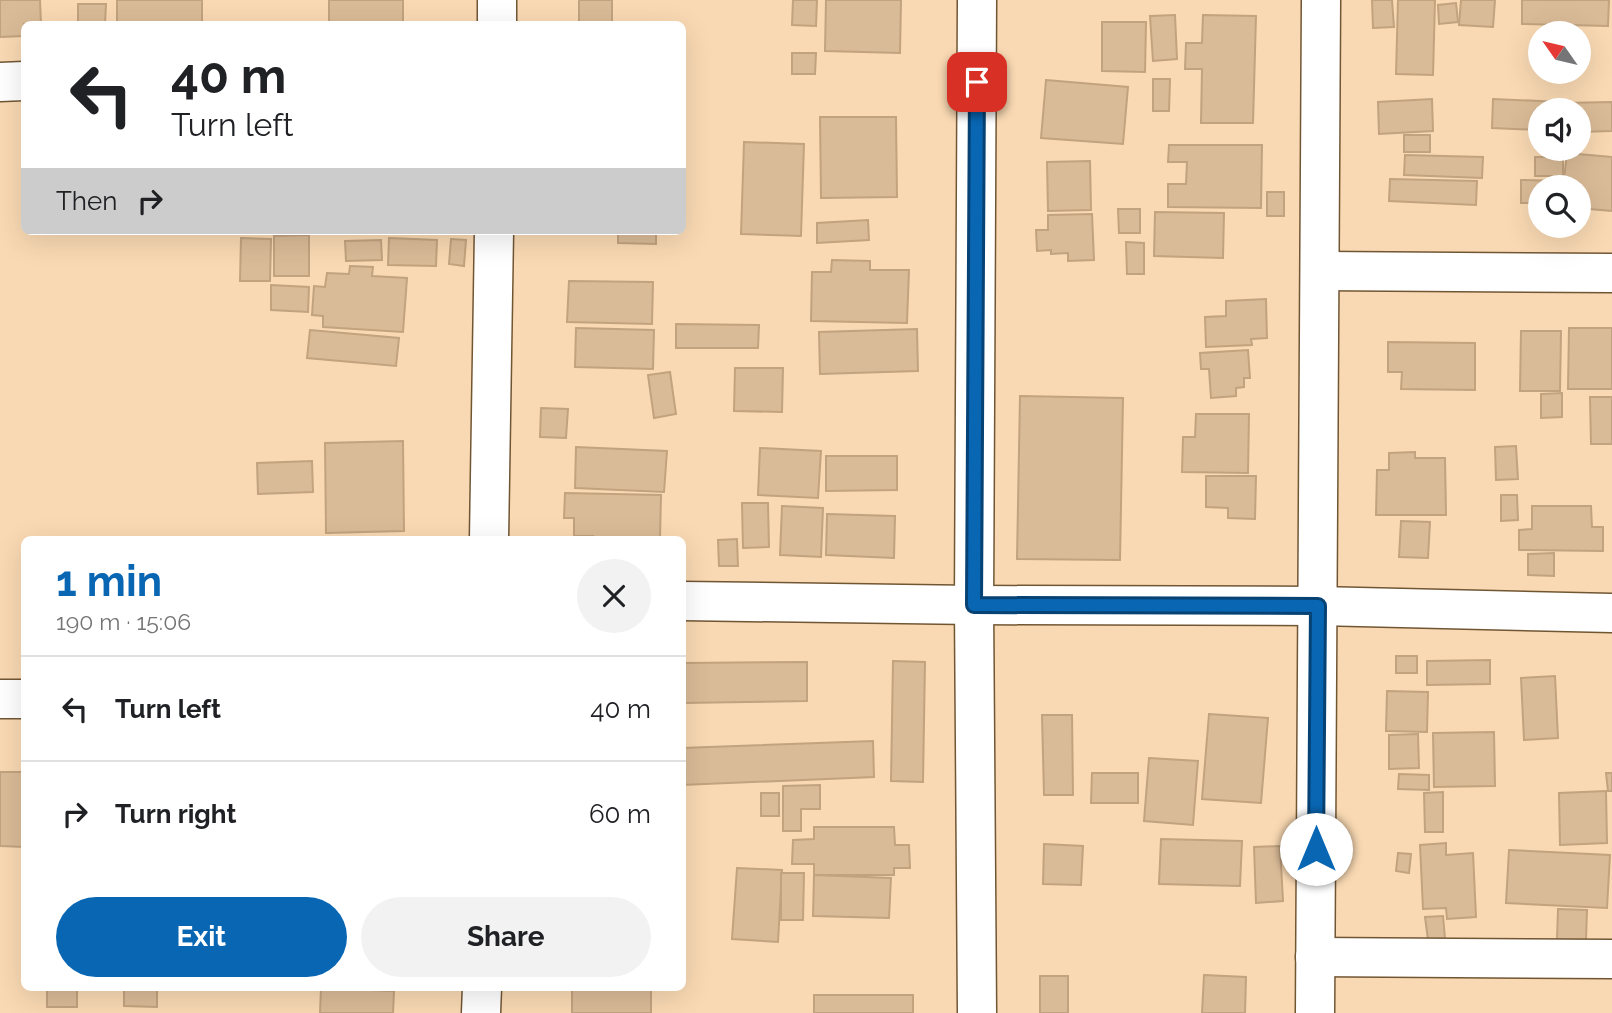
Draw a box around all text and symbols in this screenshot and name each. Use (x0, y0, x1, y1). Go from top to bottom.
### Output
north arrow (1528, 21, 1591, 84)
map controls (1528, 21, 1591, 238)
text: 40 m (171, 47, 286, 104)
icon: left (56, 49, 147, 140)
pin (947, 52, 1007, 112)
icon: arrive (958, 63, 996, 101)
button: sound (1528, 98, 1591, 161)
text: Turn left (171, 106, 293, 143)
button: search (1528, 175, 1591, 238)
icon: right (131, 182, 169, 220)
text: Then (56, 186, 117, 216)
text: 1 min (56, 557, 162, 606)
button: close (577, 559, 651, 633)
text: 190 m · 15:06 (56, 608, 191, 635)
icon: left (56, 690, 94, 728)
text: Turn left (115, 694, 221, 724)
text: 40 m (590, 694, 651, 724)
icon: right (56, 795, 94, 833)
text: Turn right (115, 799, 236, 829)
text: 60 m (589, 799, 651, 829)
position arrow (1279, 812, 1353, 886)
button: Exit (56, 897, 347, 977)
button: Share (361, 897, 651, 977)

